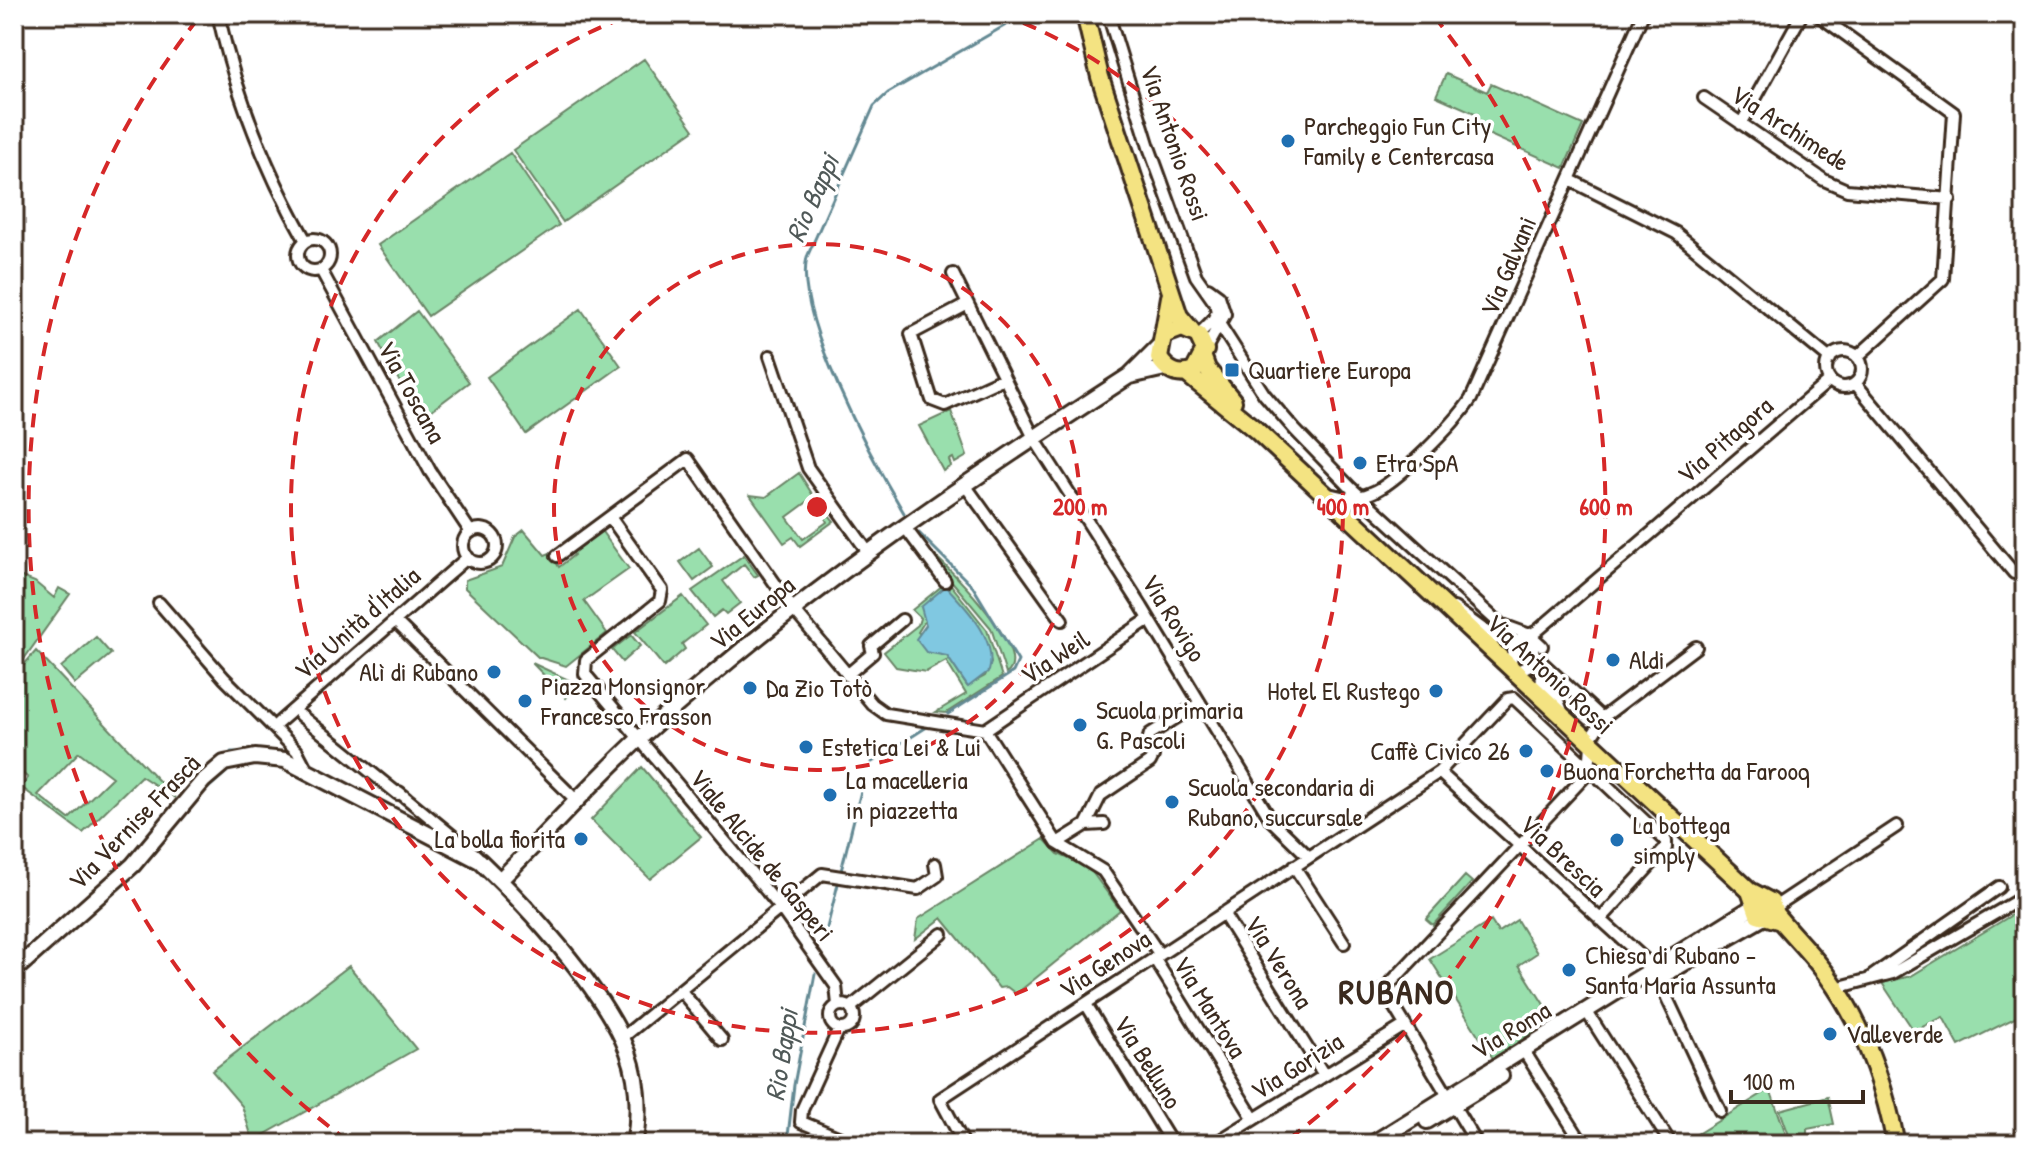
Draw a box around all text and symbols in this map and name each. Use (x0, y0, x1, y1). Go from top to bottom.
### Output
street label: Via Antonio Rossi (1132, 60, 1218, 225)
street label: Via Archimede (1724, 76, 1856, 179)
place label: Parcheggio Fun City Family e Centercasa (1303, 108, 1494, 173)
marker: Parcheggio Fun City Family e Centercasa (1279, 132, 1297, 150)
water label: Rio Bappi (776, 146, 849, 248)
street label: Via Galvani (1471, 211, 1544, 321)
street label: Via Toscana (370, 335, 455, 449)
place label: Quartiere Europa (1248, 352, 1411, 387)
marker: Quartiere Europa (1223, 361, 1241, 379)
street label: Via Pitagora (1669, 388, 1780, 491)
place label: Etra SpA (1376, 445, 1459, 480)
marker: Etra SpA (1351, 454, 1369, 472)
text: 200 m (1053, 490, 1107, 522)
text: 400 m (1317, 490, 1369, 522)
text: 600 m (1580, 490, 1632, 522)
centre of rings (803, 493, 831, 521)
street label: Via Unità d'Italia (286, 558, 427, 687)
street label: Via Europa (702, 567, 802, 658)
street label: Via Rovigo (1134, 567, 1215, 668)
street label: Via Antonio Rossi (1479, 605, 1622, 742)
street label: Via Weil (1013, 621, 1096, 692)
place label: Aldi (1629, 642, 1665, 677)
marker: Aldi (1604, 651, 1622, 669)
place label: Alì di Rubano (359, 654, 478, 689)
marker: Alì di Rubano (485, 663, 503, 681)
place label: Piazza Monsignor Francesco Frasson (540, 668, 712, 733)
place label: Da Zio Totò (766, 670, 872, 705)
place label: Hotel El Rustego (1267, 673, 1420, 708)
marker: Da Zio Totò (741, 679, 759, 697)
marker: Hotel El Rustego (1427, 682, 1445, 700)
marker: Piazza Monsignor Francesco Frasson (516, 692, 534, 710)
place label: Scuola primaria G. Pascoli (1096, 692, 1243, 757)
marker: Scuola primaria G. Pascoli (1071, 716, 1089, 734)
place label: Estetica Lei & Lui (822, 729, 981, 764)
place label: Caffè Civico 26 (1370, 733, 1510, 768)
marker: Estetica Lei & Lui (797, 738, 815, 756)
marker: Caffè Civico 26 (1517, 742, 1535, 760)
street label: Via Vernise Frascà (60, 746, 207, 897)
place label: Buona Forchetta da Farooq (1563, 753, 1810, 788)
street label: Viale Alcide de Gasperi (682, 761, 843, 948)
place label: La macelleria in piazzetta (846, 762, 968, 827)
marker: Buona Forchetta da Farooq (1538, 762, 1556, 780)
place label: Scuola secondaria di Rubano, succursale (1188, 769, 1375, 834)
marker: La macelleria in piazzetta (821, 786, 839, 804)
marker: Scuola secondaria di Rubano, succursale (1163, 793, 1181, 811)
street label: Via Brescia (1513, 807, 1614, 905)
place label: La bottega simply (1633, 807, 1730, 872)
place label: La bolla fiorita (435, 821, 565, 856)
marker: La bolla fiorita (572, 830, 590, 848)
marker: La bottega simply (1608, 831, 1626, 849)
street label: Via Verona (1237, 908, 1322, 1015)
street label: Via Genova (1052, 921, 1157, 1006)
place label: Chiesa di Rubano - Santa Maria Assunta (1585, 937, 1776, 1002)
street label: Via Mantova (1165, 949, 1255, 1064)
marker: Chiesa di Rubano - Santa Maria Assunta (1560, 961, 1578, 979)
district label: RUBANO (1339, 969, 1455, 1015)
street label: Via Roma (1465, 992, 1557, 1067)
water label: Rio Bappi (755, 1004, 807, 1103)
street label: Via Belluno (1106, 1008, 1191, 1115)
place label: Valleverde (1846, 1016, 1944, 1051)
street label: Via Gorizia (1244, 1024, 1349, 1108)
marker: Valleverde (1821, 1025, 1839, 1043)
scale bar (1731, 1054, 1863, 1104)
text: 100 m (1743, 1065, 1795, 1097)

